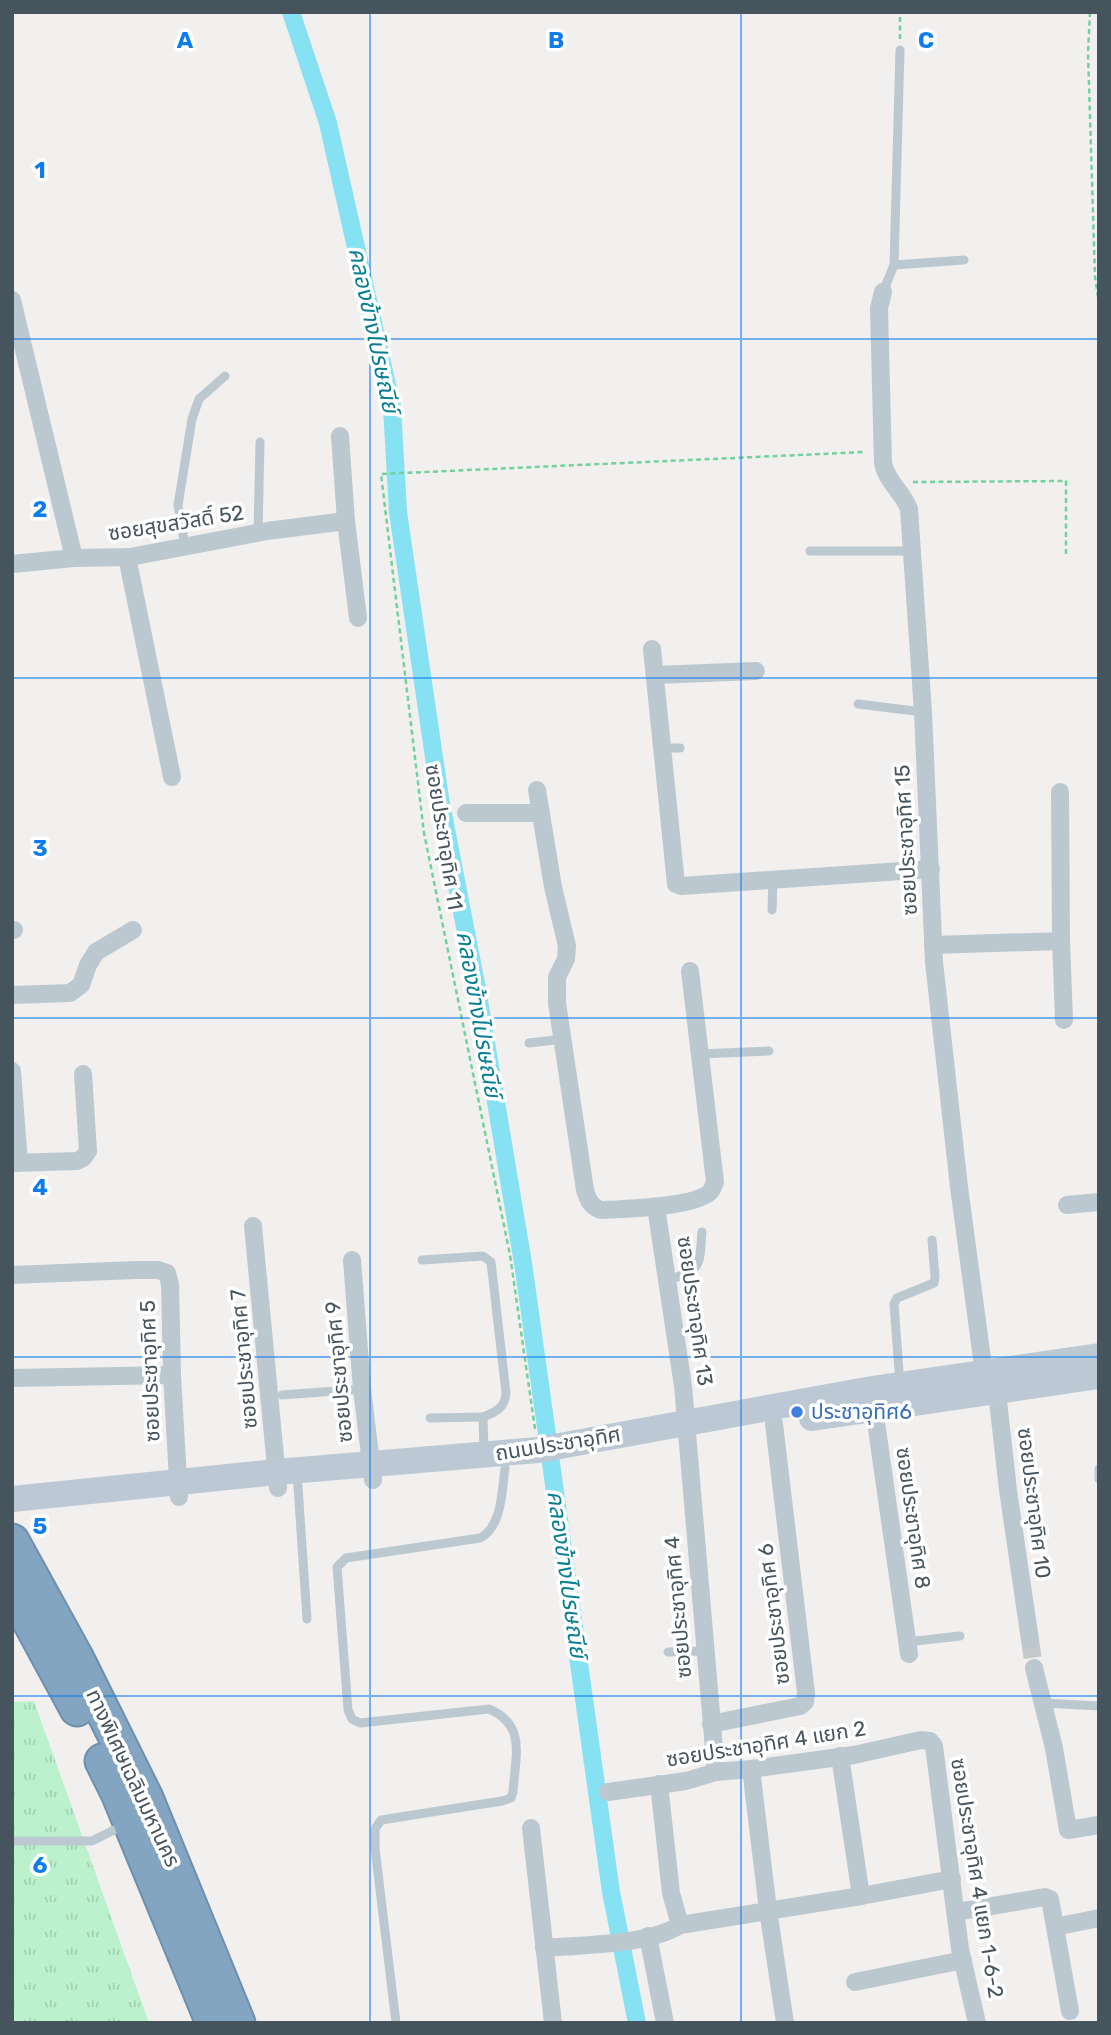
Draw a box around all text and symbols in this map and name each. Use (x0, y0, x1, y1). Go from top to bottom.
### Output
text: A (177, 26, 194, 54)
text: B (548, 26, 564, 54)
text: C (918, 26, 934, 54)
text: 1 (34, 156, 46, 184)
water label: คลองข้างไปรษณีย์ (343, 245, 406, 419)
text: 2 (33, 495, 47, 523)
street label: ซอยสุขสวัสดิ์ 52 (106, 499, 246, 547)
street label: ซอยประชาอุทิศ 11 (420, 762, 468, 912)
street label: ซอยประชาอุทิศ 15 (889, 764, 923, 916)
text: 3 (32, 834, 48, 862)
water label: คลองข้างไปรษณีย์ (451, 929, 508, 1103)
text: 4 (32, 1173, 48, 1201)
street label: ซอยประชาอุทิศ 13 (672, 1234, 718, 1388)
street label: ซอยประชาอุทิศ 7 (225, 1288, 263, 1430)
street label: ซอยประชาอุทิศ 5 (135, 1300, 165, 1442)
street label: ซอยประชาอุทิศ 9 (320, 1300, 358, 1444)
place label: ประชาอุทิศ6 (811, 1399, 912, 1425)
marker: ประชาอุทิศ6 (789, 1404, 805, 1420)
street label: ถนนประชาอุทิศ (493, 1421, 623, 1467)
street label: ซอยประชาอุทิศ 10 (1012, 1426, 1056, 1580)
street label: ซอยประชาอุทิศ 8 (890, 1445, 936, 1591)
water label: คลองข้างไปรษณีย์ (541, 1489, 593, 1663)
text: 5 (33, 1512, 48, 1540)
street label: ซอยประชาอุทิศ 4 (659, 1535, 697, 1679)
street label: ซอยประชาอุทิศ 6 (752, 1542, 796, 1686)
street label: ทางพิเศษเฉลิมมหานคร (81, 1685, 186, 1871)
street label: ซอยประชาอุทิศ 4 แยก 2 (664, 1715, 868, 1773)
street label: ซอยประชาอุทิศ 4 แยก 1-6-2 (945, 1756, 1009, 2000)
text: 6 (33, 1851, 48, 1879)

